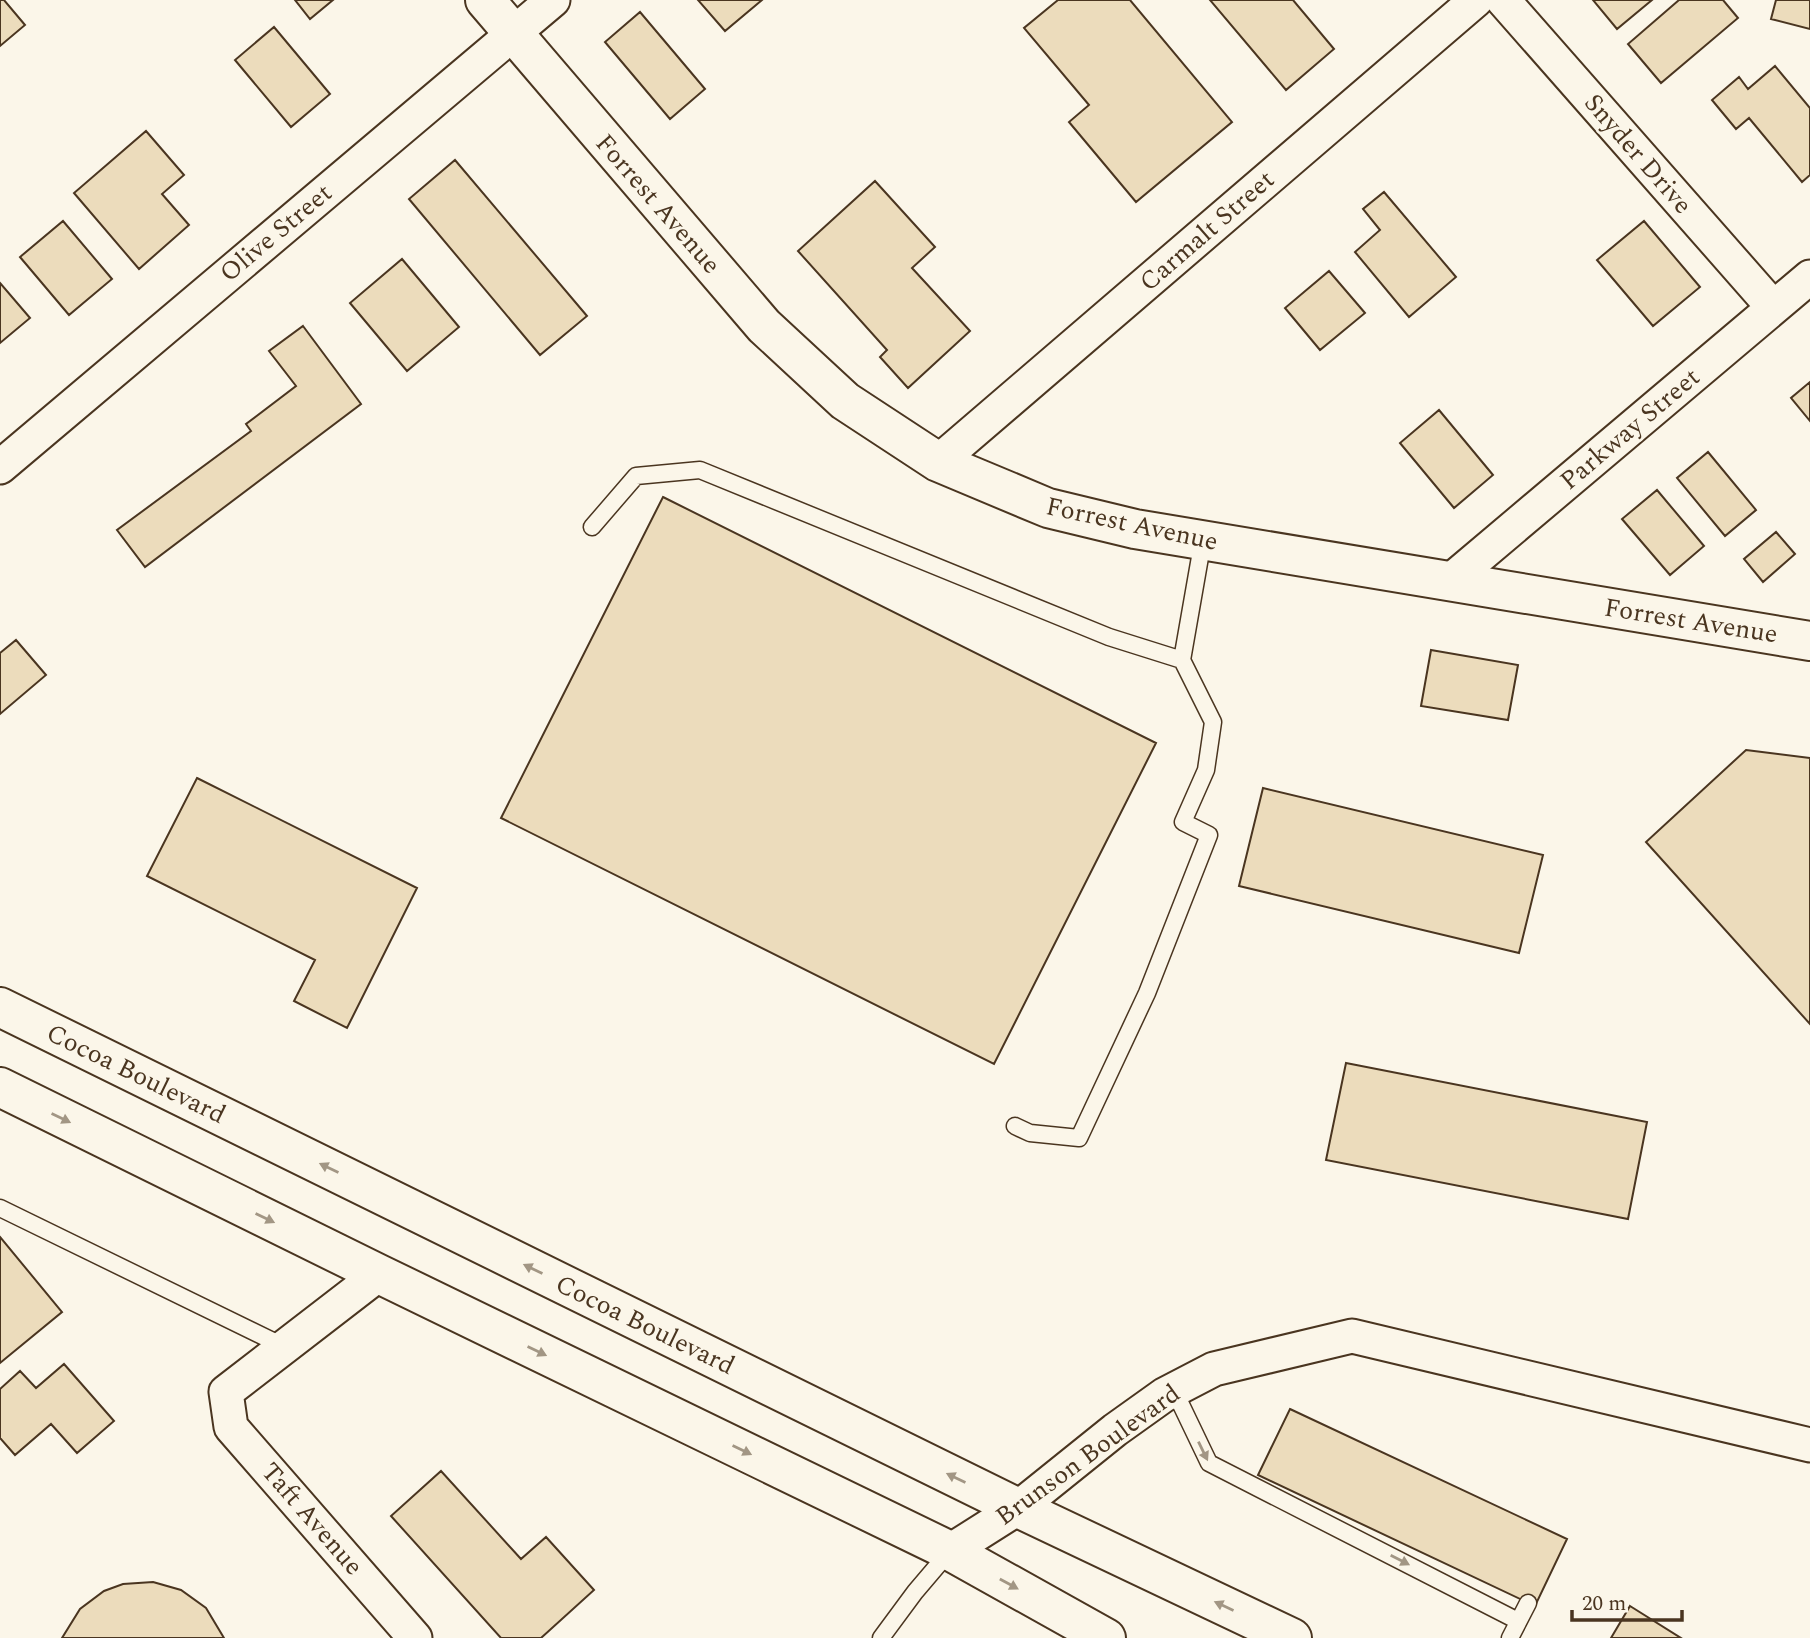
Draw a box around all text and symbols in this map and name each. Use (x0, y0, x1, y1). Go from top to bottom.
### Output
street label: Snyder Drive (1574, 85, 1702, 223)
street label: Forrest Avenue (586, 125, 730, 283)
street label: Carmalt Street (1130, 161, 1284, 301)
street label: Olive Street (211, 174, 341, 292)
street label: Parkway Street (1551, 358, 1709, 500)
street label: Forrest Avenue (1042, 486, 1222, 562)
street label: Forrest Avenue (1601, 588, 1781, 654)
street label: Cocoa Boulevard (40, 1013, 232, 1135)
one-way arrow (51, 1112, 71, 1123)
one-way arrow (319, 1163, 339, 1174)
one-way arrow (255, 1213, 275, 1224)
one-way arrow (523, 1264, 543, 1275)
street label: Cocoa Boulevard (549, 1264, 741, 1386)
one-way arrow (527, 1346, 547, 1357)
street label: Brunson Boulevard (987, 1374, 1189, 1536)
one-way arrow (1198, 1441, 1209, 1461)
one-way arrow (732, 1445, 752, 1456)
street label: Taft Avenue (251, 1453, 373, 1585)
one-way arrow (946, 1472, 966, 1484)
one-way arrow (1390, 1555, 1410, 1566)
one-way arrow (1000, 1578, 1019, 1590)
scale bar (1572, 1578, 1682, 1622)
text: 20 m (1582, 1588, 1626, 1620)
one-way arrow (1214, 1600, 1234, 1612)

